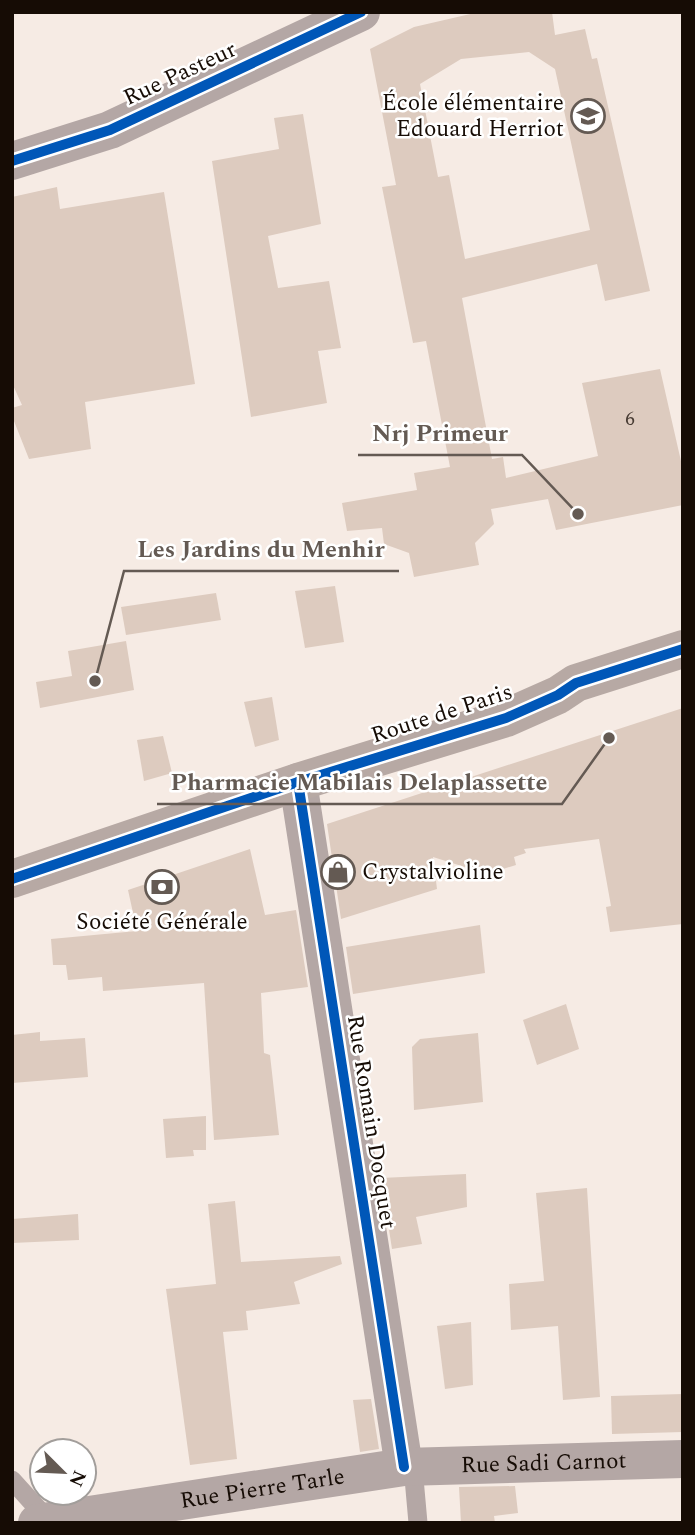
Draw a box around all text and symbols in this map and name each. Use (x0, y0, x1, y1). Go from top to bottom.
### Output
street label: Rue Pasteur (118, 32, 242, 116)
place label: École élémentaire Edouard Herriot (382, 86, 564, 147)
school or university icon: École élémentaire Edouard Herriot (569, 97, 607, 135)
house number: 6 (625, 405, 635, 434)
callout: Nrj Primeur (358, 410, 522, 455)
text: Nrj Primeur (372, 416, 509, 452)
callout: Les Jardins du Menhir (124, 526, 399, 571)
text: Les Jardins du Menhir (137, 532, 386, 568)
street label: Route de Paris (367, 675, 517, 753)
callout: Pharmacie Mabilais Delaplassette (157, 759, 562, 804)
text: Pharmacie Mabilais Delaplassette (171, 765, 547, 801)
shop icon: Crystalvioline (319, 853, 357, 891)
place label: Crystalvioline (362, 855, 504, 890)
bank icon: Société Générale (143, 868, 181, 906)
place label: Société Générale (76, 905, 248, 940)
street label: Rue Romain Docquet (337, 1012, 405, 1232)
north arrow (28, 1437, 98, 1507)
street label: Rue Sadi Carnot (460, 1443, 627, 1483)
street label: Rue Pierre Tarle (178, 1459, 347, 1518)
text: N (61, 1465, 94, 1491)

